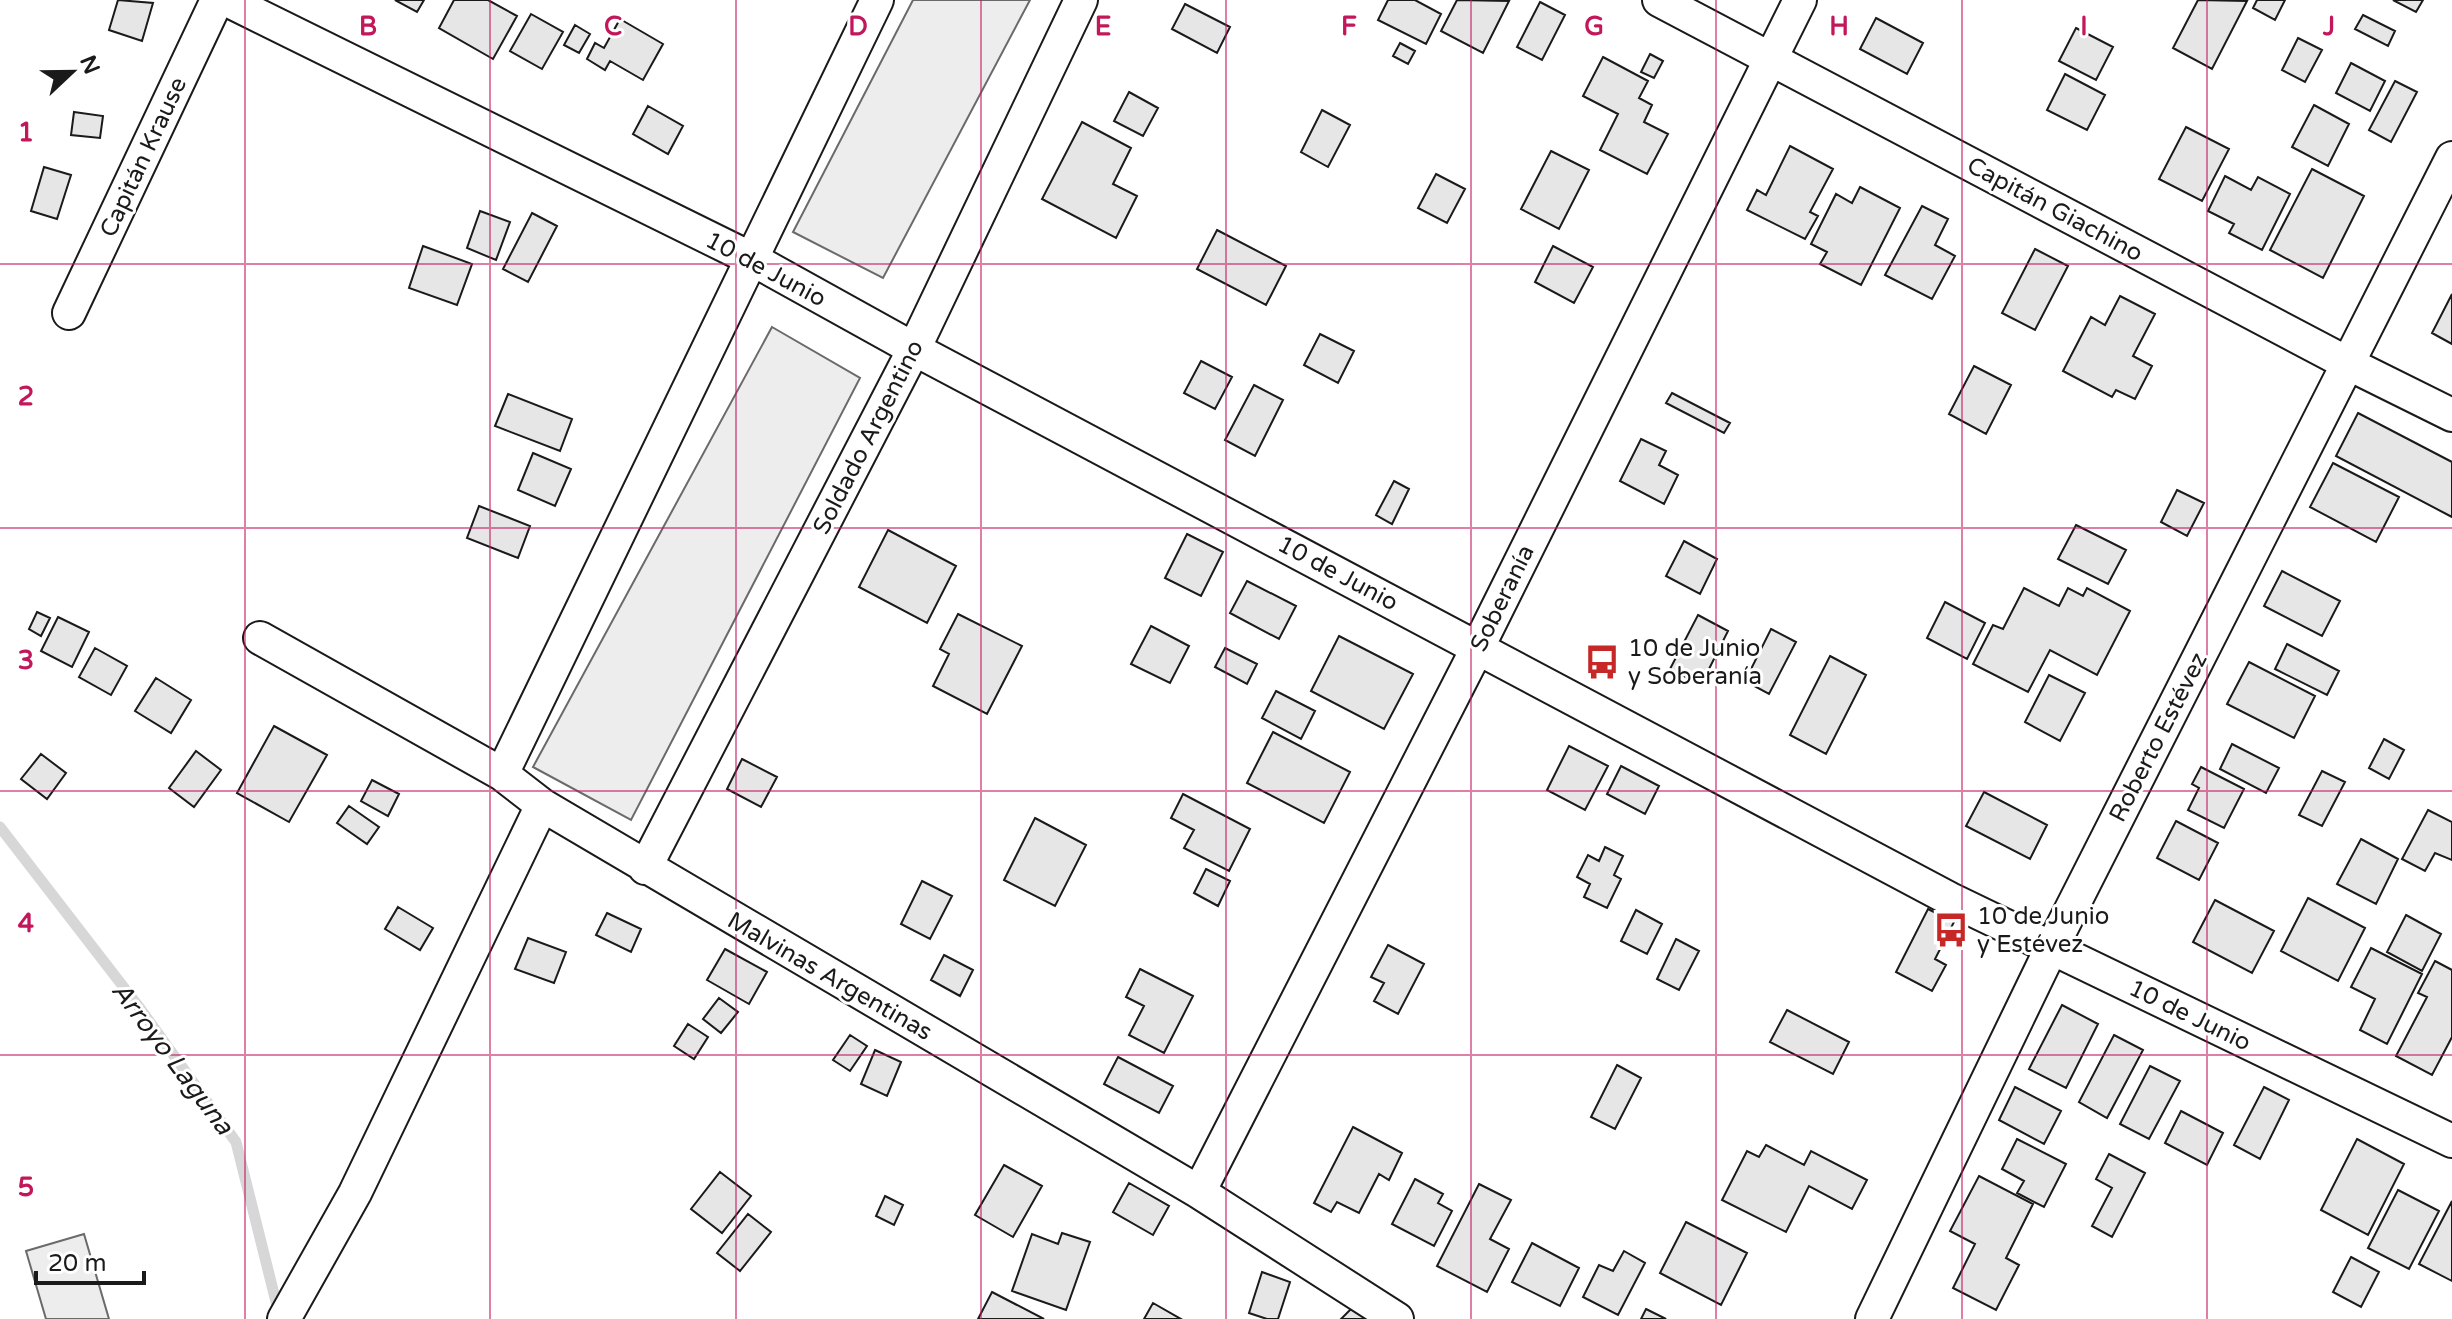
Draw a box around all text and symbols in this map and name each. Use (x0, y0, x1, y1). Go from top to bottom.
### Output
text: B (359, 11, 377, 42)
text: C (604, 11, 622, 42)
text: D (848, 11, 868, 42)
text: E (1095, 11, 1111, 42)
text: F (1341, 11, 1357, 42)
text: G (1584, 11, 1604, 42)
text: H (1829, 11, 1849, 42)
text: I (2080, 11, 2088, 42)
text: J (2322, 11, 2335, 42)
north arrow (32, 32, 112, 112)
text: N (74, 52, 105, 78)
street label: Capitán Krause (94, 73, 193, 242)
text: 1 (18, 117, 34, 148)
street label: Capitán Giachino (1962, 151, 2148, 268)
street label: 10 de Junio (701, 226, 831, 313)
street label: Soldado Argentino (807, 335, 930, 539)
text: 2 (18, 381, 34, 412)
street label: 10 de Junio (1273, 530, 1403, 617)
street label: Soberanía (1464, 540, 1541, 656)
place label: 10 de Junio y Soberanía (1628, 634, 1762, 691)
bus stop icon: 10 de Junio y Soberanía (1583, 643, 1621, 681)
text: 3 (18, 645, 34, 676)
street label: Roberto Estévez (2103, 648, 2214, 827)
place label: 10 de Junio y Estévez (1977, 902, 2109, 959)
street label: Malvinas Argentinas (722, 906, 937, 1047)
text: 4 (18, 908, 34, 939)
bus stop icon: 10 de Junio y Estévez (1932, 911, 1970, 949)
street label: 10 de Junio (2124, 973, 2256, 1057)
water label: Arroyo Laguna (105, 976, 241, 1142)
text: 5 (18, 1172, 34, 1203)
scale bar (36, 1235, 144, 1285)
text: 20 m (48, 1249, 106, 1278)

